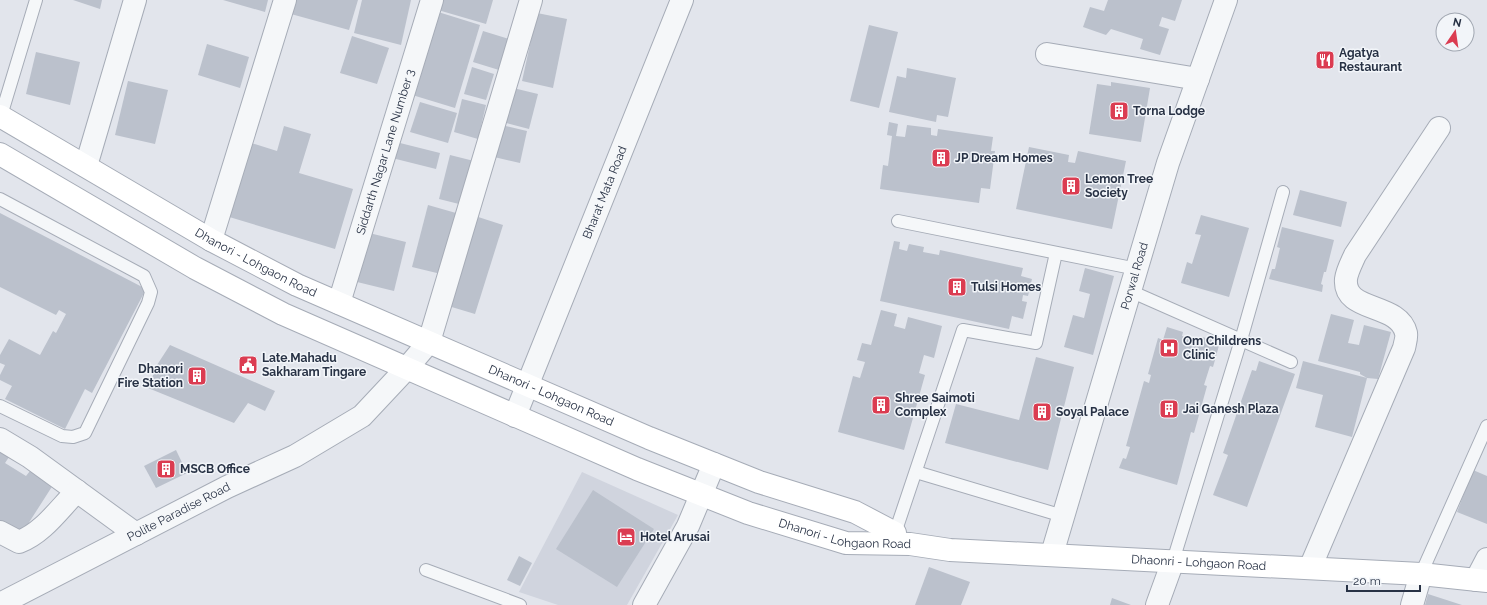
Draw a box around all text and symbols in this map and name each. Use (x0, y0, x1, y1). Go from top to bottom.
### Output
north arrow (1435, 12, 1475, 52)
text: N (1452, 15, 1463, 30)
place label: Agatya Restaurant (1339, 46, 1402, 74)
restaurant icon: Agatya Restaurant (1314, 49, 1336, 71)
street label: Siddarth Nagar Lane Number 3 (353, 67, 417, 236)
building icon: Torna Lodge (1108, 100, 1130, 122)
place label: Torna Lodge (1133, 104, 1205, 118)
street label: Bharat Mata Road (580, 144, 630, 241)
building icon: JP Dream Homes (930, 147, 952, 169)
place label: JP Dream Homes (955, 151, 1053, 165)
place label: Lemon Tree Society (1085, 172, 1153, 200)
building icon: Lemon Tree Society (1060, 175, 1082, 197)
street label: Dhanori - Lohgaon Road (192, 225, 319, 300)
street label: Porwal Road (1118, 241, 1151, 311)
building icon: Tulsi Homes (946, 276, 968, 298)
place label: Tulsi Homes (971, 280, 1041, 294)
place label: Om Childrens Clinic (1183, 334, 1261, 362)
hospital icon: Om Childrens Clinic (1158, 337, 1180, 359)
place label: Late.Mahadu Sakharam Tingare (262, 351, 366, 379)
public building icon: Late.Mahadu Sakharam Tingare (237, 354, 259, 376)
place label: Dhanori Fire Station (118, 362, 183, 390)
street label: Dhanori - Lohgaon Road (486, 362, 616, 429)
building icon: Dhanori Fire Station (186, 365, 208, 387)
place label: Shree Saimoti Complex (895, 391, 975, 419)
building icon: Shree Saimoti Complex (870, 394, 892, 416)
building icon: Jai Ganesh Plaza (1158, 398, 1180, 420)
building icon: Soyal Palace (1031, 401, 1053, 423)
place label: Jai Ganesh Plaza (1183, 402, 1279, 416)
place label: Soyal Palace (1056, 405, 1129, 419)
building icon: MSCB Office (155, 458, 177, 480)
place label: MSCB Office (180, 462, 250, 476)
street label: Polite Paradise Road (125, 480, 232, 544)
street label: Dhanori - Lohgaon Road (777, 516, 911, 551)
hotel icon: Hotel Arusai (615, 526, 637, 548)
place label: Hotel Arusai (640, 530, 710, 544)
street label: Dhaonri - Lohgaon Road (1131, 552, 1267, 573)
scale bar (1347, 567, 1420, 593)
text: 20 m (1353, 574, 1381, 588)

